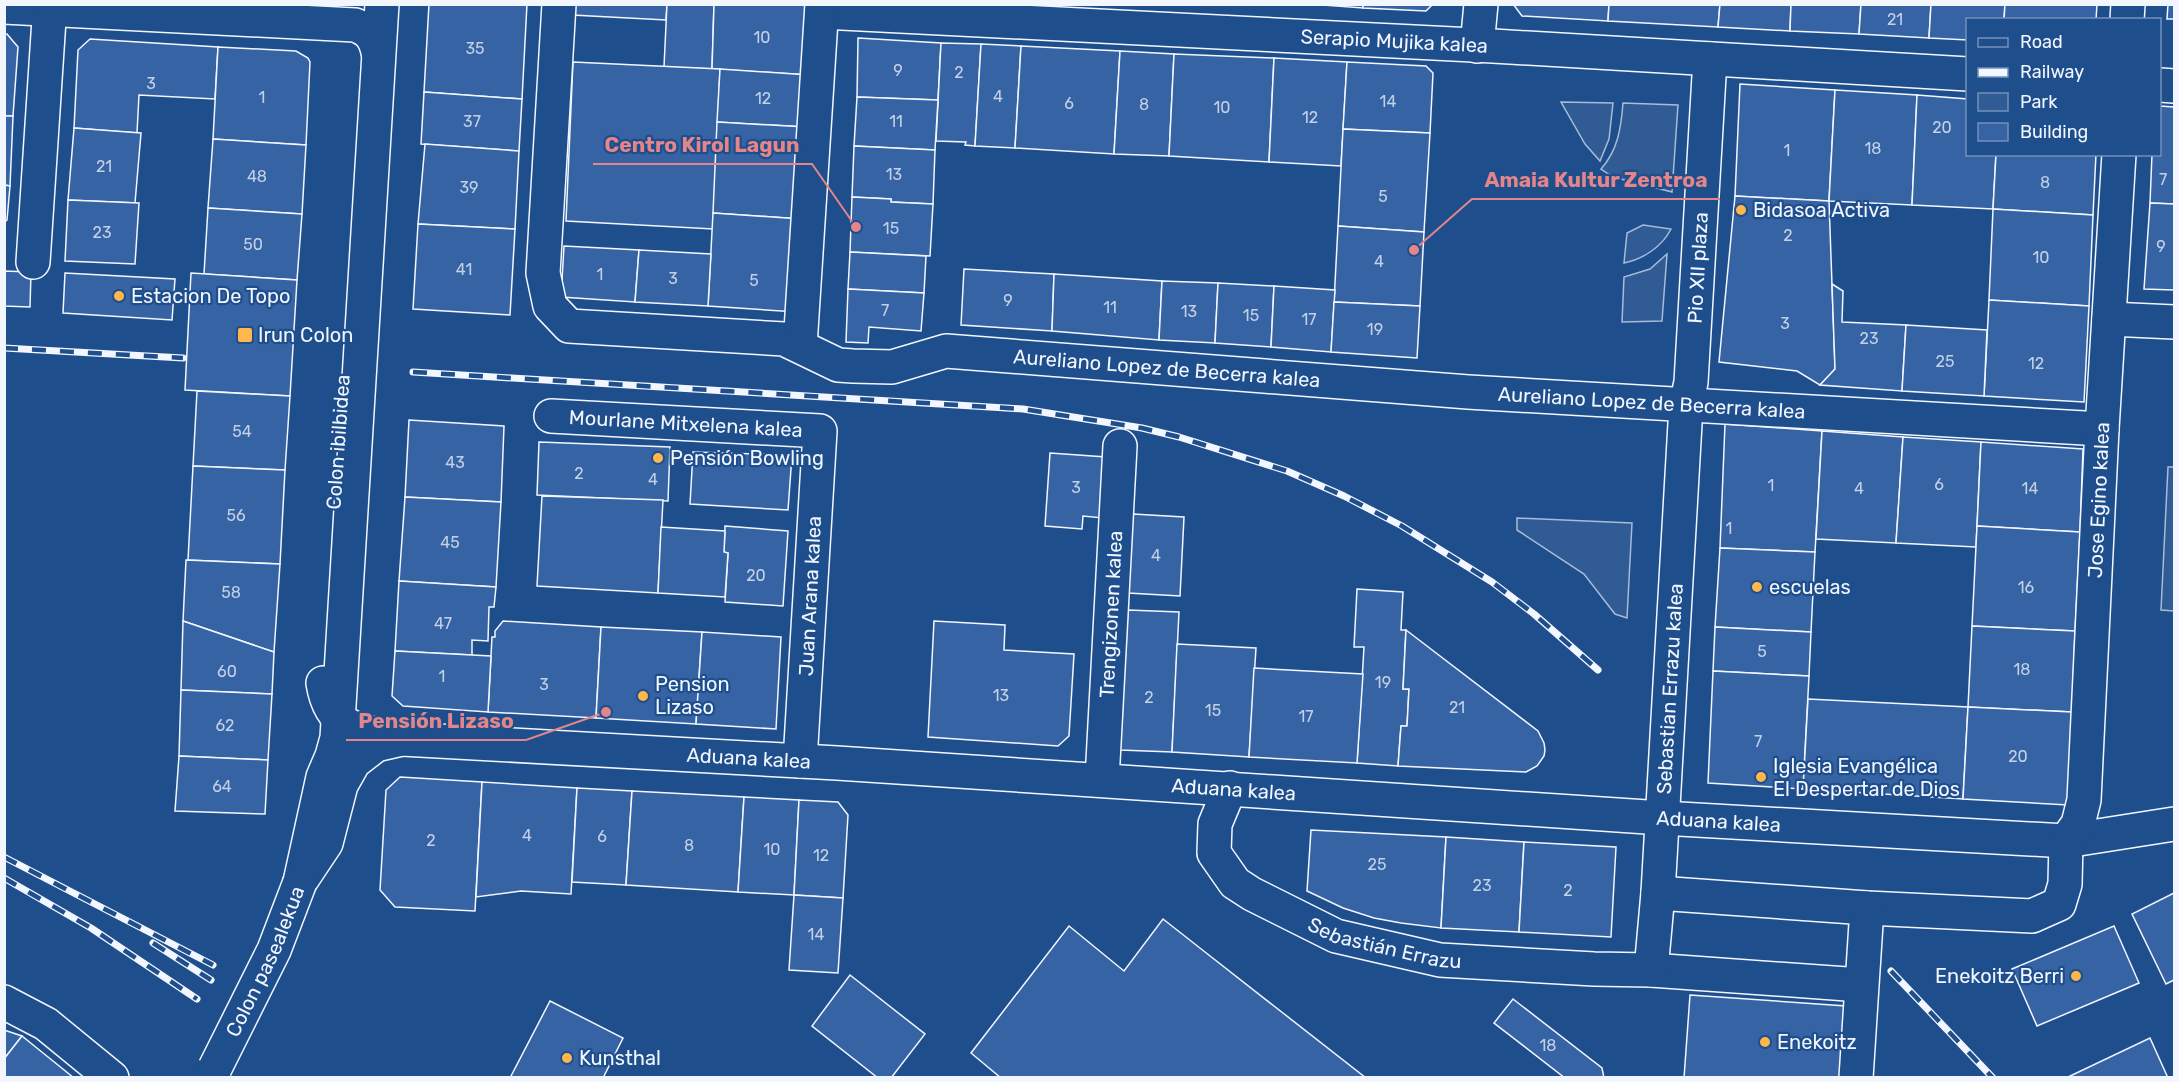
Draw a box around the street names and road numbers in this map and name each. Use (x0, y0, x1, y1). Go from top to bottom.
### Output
street label: Serapio Mujika kalea (1300, 24, 1489, 58)
street label: Pio XII plaza (1682, 211, 1713, 324)
street label: Aureliano Lopez de Becerra kalea (1012, 344, 1321, 392)
street label: Colon ibilbidea (321, 374, 355, 510)
street label: Aureliano Lopez de Becerra kalea (1497, 382, 1806, 424)
street label: Mourlane Mitxelena kalea (568, 405, 803, 442)
street label: Jose Egino kalea (2083, 421, 2114, 579)
street label: Juan Arana kalea (794, 515, 826, 677)
street label: Trengizonen kalea (1094, 530, 1127, 699)
street label: Sebastian Errazu kalea (1652, 583, 1688, 795)
street label: Aduana kalea (686, 743, 812, 774)
street label: Aduana kalea (1171, 773, 1297, 806)
street label: Aduana kalea (1656, 806, 1782, 837)
street label: Colon pasealekua (221, 883, 309, 1041)
street label: Sebastián Errazu (1304, 912, 1462, 973)

